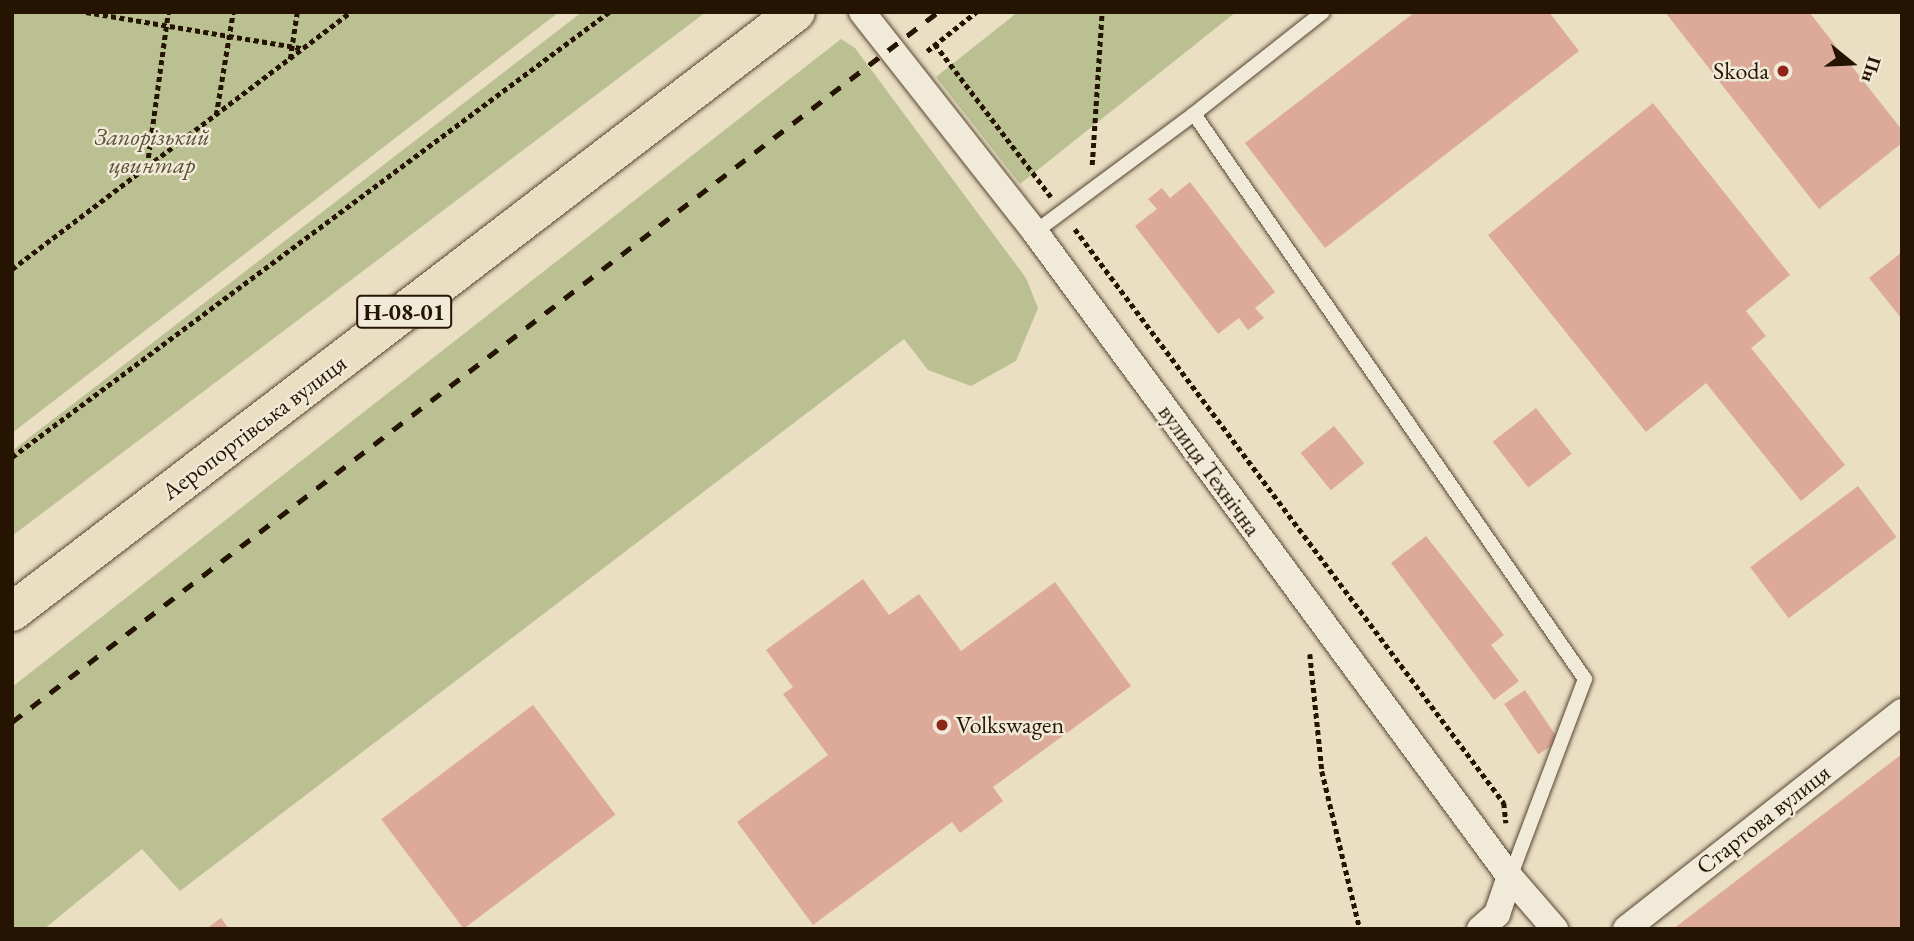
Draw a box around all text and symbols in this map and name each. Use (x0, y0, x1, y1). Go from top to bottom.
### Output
north arrow (1816, 28, 1886, 98)
text: Пн (1856, 53, 1887, 86)
place label: Skoda (1713, 57, 1769, 85)
marker: Skoda (1775, 63, 1791, 79)
park label: Запорізький цвинтар (94, 123, 210, 179)
road number: Н-08-01 (355, 292, 453, 332)
street label: Аеропортівська вулиця (156, 348, 352, 506)
street label: вулиця Технічна (1153, 398, 1267, 542)
place label: Volkswagen (956, 711, 1064, 739)
marker: Volkswagen (934, 717, 950, 733)
street label: Стартова вулиця (1690, 758, 1836, 880)

